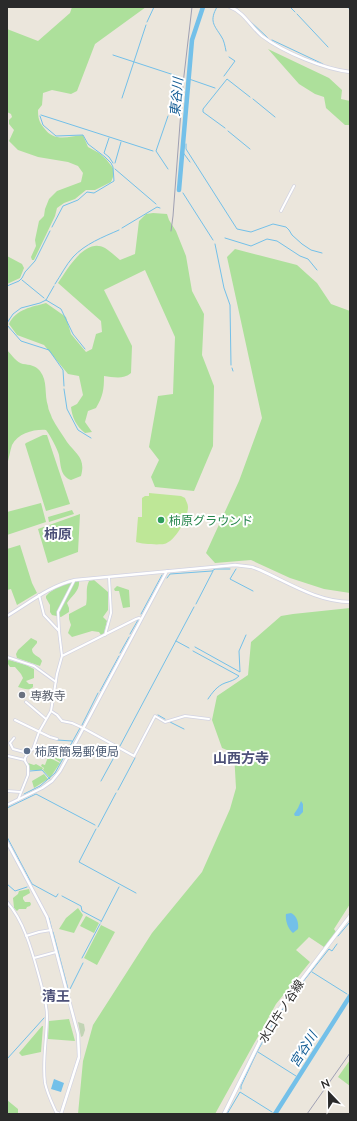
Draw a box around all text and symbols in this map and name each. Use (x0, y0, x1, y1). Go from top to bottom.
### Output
water label: 東谷川 (166, 75, 186, 117)
place label: 柿原グラウンド (169, 513, 253, 528)
marker: 柿原グラウンド (156, 515, 166, 525)
district label: 柿原 (44, 525, 72, 543)
place label: 専教寺 (30, 688, 66, 703)
marker: 専教寺 (17, 690, 27, 700)
place label: 柿原簡易郵便局 (35, 744, 119, 759)
marker: 柿原簡易郵便局 (22, 746, 32, 756)
district label: 山西方寺 (213, 749, 269, 767)
street label: 水口牛ノ谷線 (255, 977, 307, 1045)
district label: 清王 (42, 987, 70, 1005)
water label: 宮谷川 (286, 1027, 321, 1070)
north arrow (309, 1073, 349, 1113)
text: N (319, 1076, 332, 1092)

